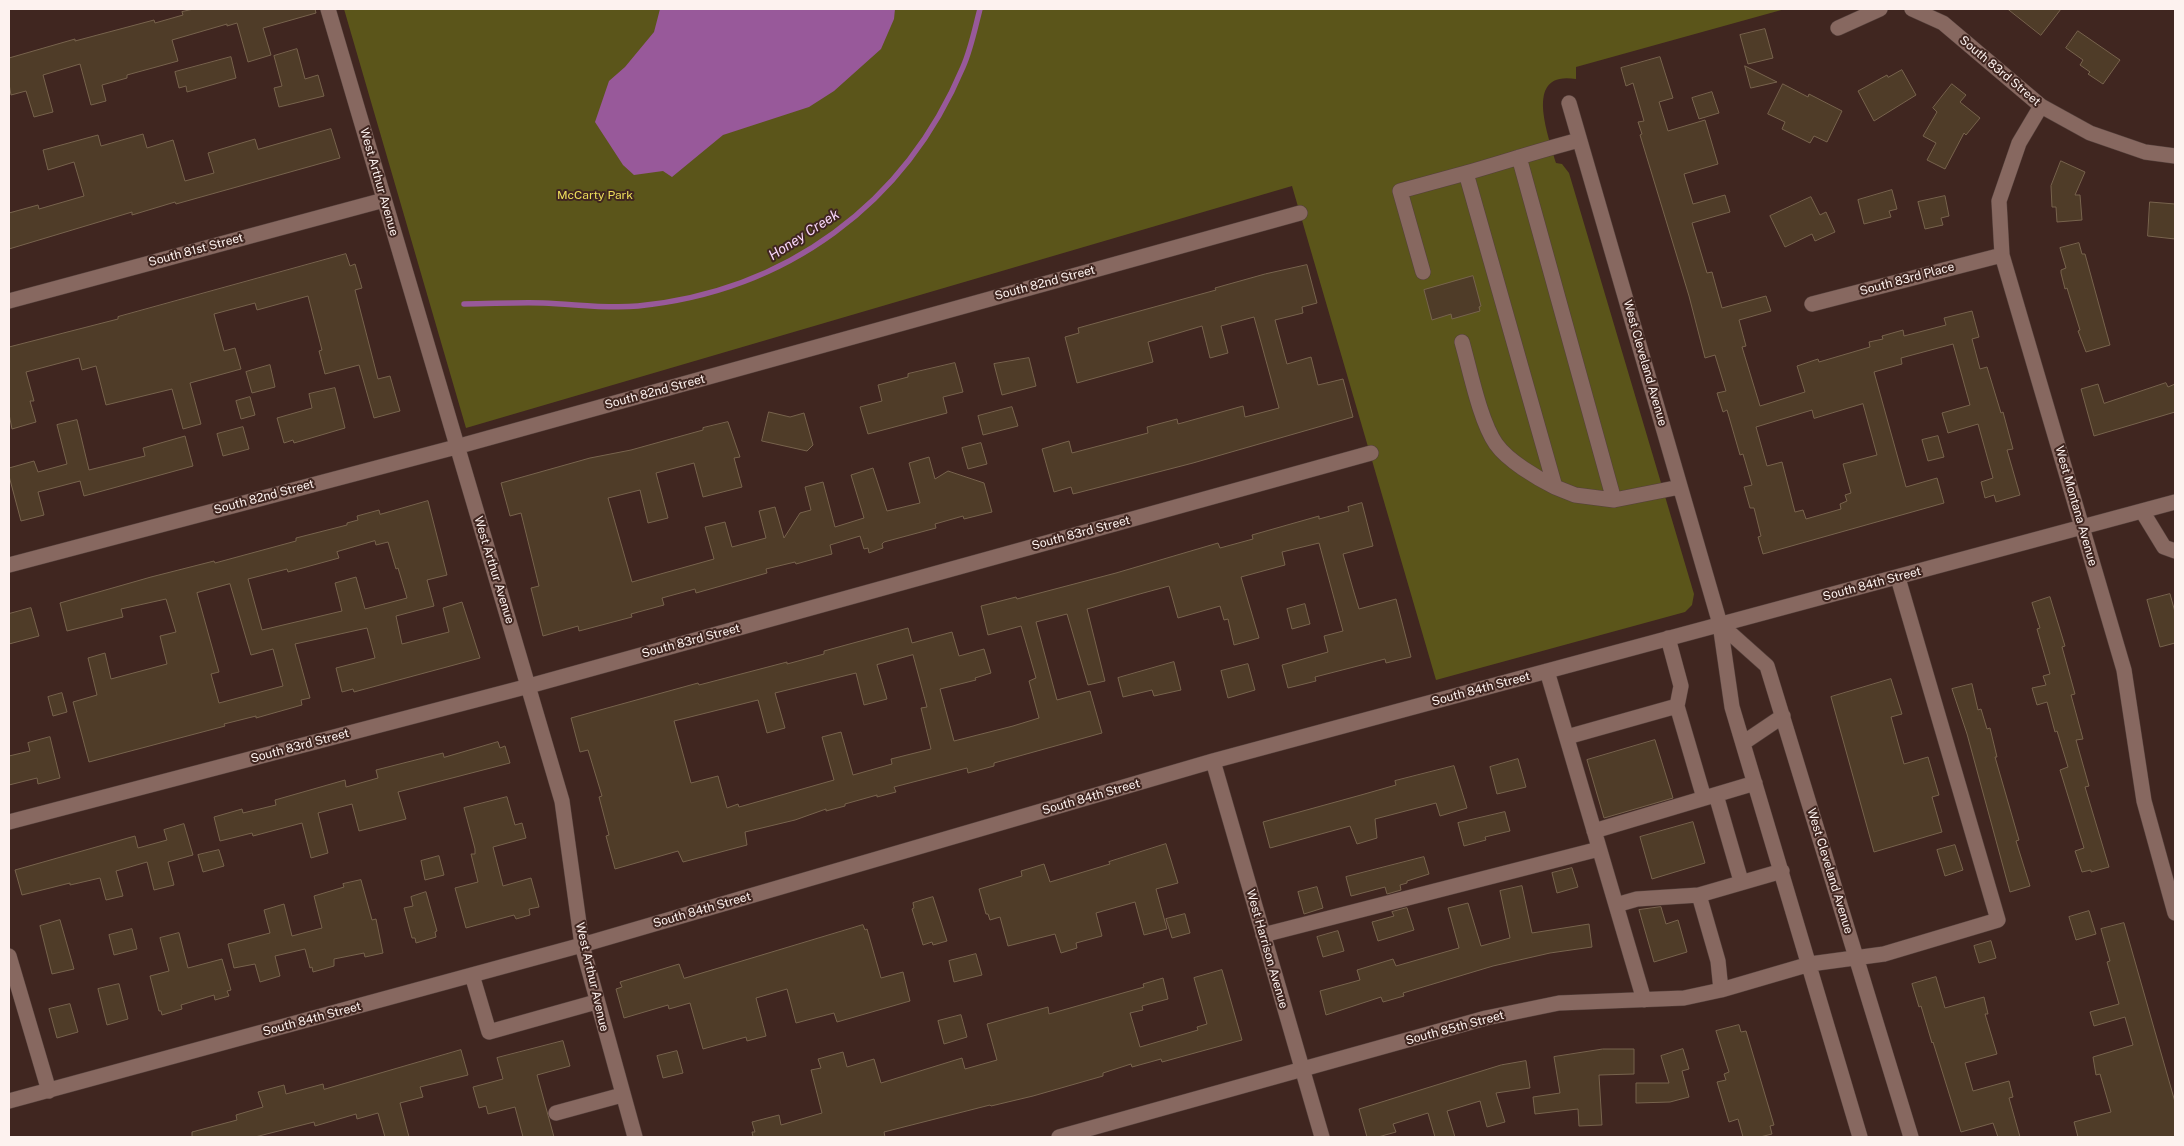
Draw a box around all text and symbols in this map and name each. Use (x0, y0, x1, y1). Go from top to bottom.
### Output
street label: South 83rd Street (1957, 33, 2043, 109)
street label: West Arthur Avenue (357, 126, 401, 238)
park label: McCarty Park (557, 188, 633, 202)
water label: Honey Creek (765, 206, 843, 264)
street label: South 81st Street (147, 230, 245, 270)
street label: South 83rd Place (1858, 259, 1956, 299)
street label: South 82nd Street (993, 263, 1097, 303)
street label: West Cleveland Avenue (1620, 298, 1670, 428)
street label: South 82nd Street (603, 372, 707, 412)
street label: West Montana Avenue (2052, 444, 2100, 568)
street label: South 82nd Street (212, 477, 316, 517)
street label: South 83rd Street (1030, 513, 1132, 553)
street label: West Arthur Avenue (471, 515, 517, 625)
street label: South 84th Street (1821, 564, 1923, 604)
street label: South 83rd Street (640, 621, 742, 661)
street label: South 84th Street (1430, 669, 1532, 709)
street label: South 83rd Street (249, 726, 351, 766)
street label: South 84th Street (1040, 776, 1142, 818)
street label: West Cleveland Avenue (1804, 806, 1856, 936)
street label: West Harrison Avenue (1243, 888, 1291, 1010)
street label: South 84th Street (651, 889, 753, 931)
street label: West Arthur Avenue (572, 921, 612, 1033)
street label: South 84th Street (261, 999, 363, 1039)
street label: South 85th Street (1404, 1008, 1506, 1048)

